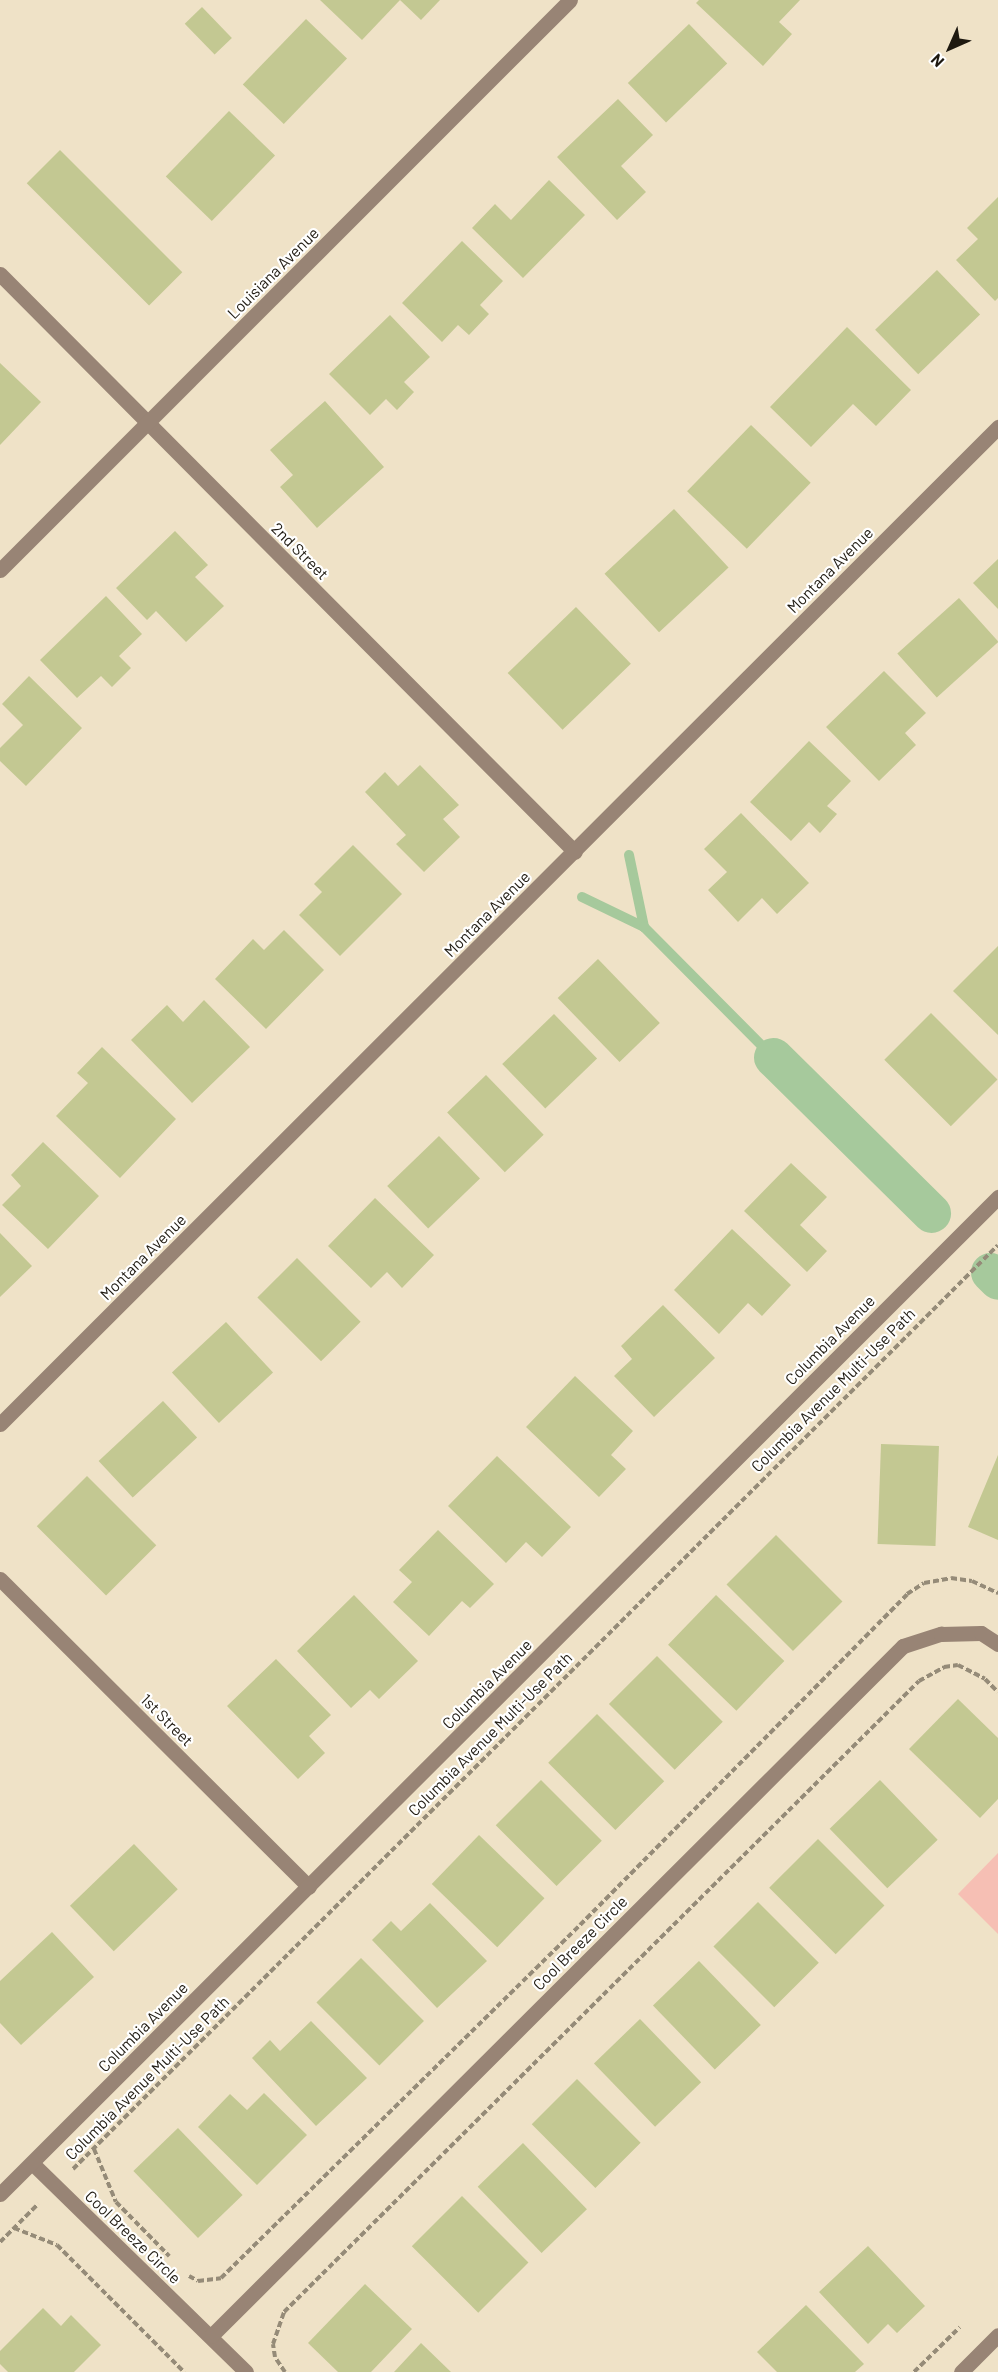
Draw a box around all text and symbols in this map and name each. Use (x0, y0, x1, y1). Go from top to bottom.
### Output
north arrow (920, 18, 980, 78)
text: N (926, 51, 947, 72)
street label: Louisiana Avenue (223, 223, 323, 323)
street label: 2nd Street (268, 519, 332, 583)
street label: Montana Avenue (783, 523, 877, 617)
street label: Montana Avenue (440, 867, 534, 961)
street label: Montana Avenue (96, 1210, 190, 1304)
street label: Columbia Avenue (781, 1291, 879, 1389)
street label: Columbia Avenue Multi-Use Path (747, 1304, 919, 1476)
street label: Columbia Avenue (438, 1635, 536, 1733)
street label: Columbia Avenue Multi-Use Path (404, 1648, 576, 1820)
street label: 1st Street (137, 1690, 197, 1750)
street label: Cool Breeze Circle (529, 1892, 631, 1994)
street label: Columbia Avenue (94, 1978, 192, 2076)
street label: Columbia Avenue Multi-Use Path (61, 1992, 233, 2164)
street label: Cool Breeze Circle (81, 2186, 185, 2288)

